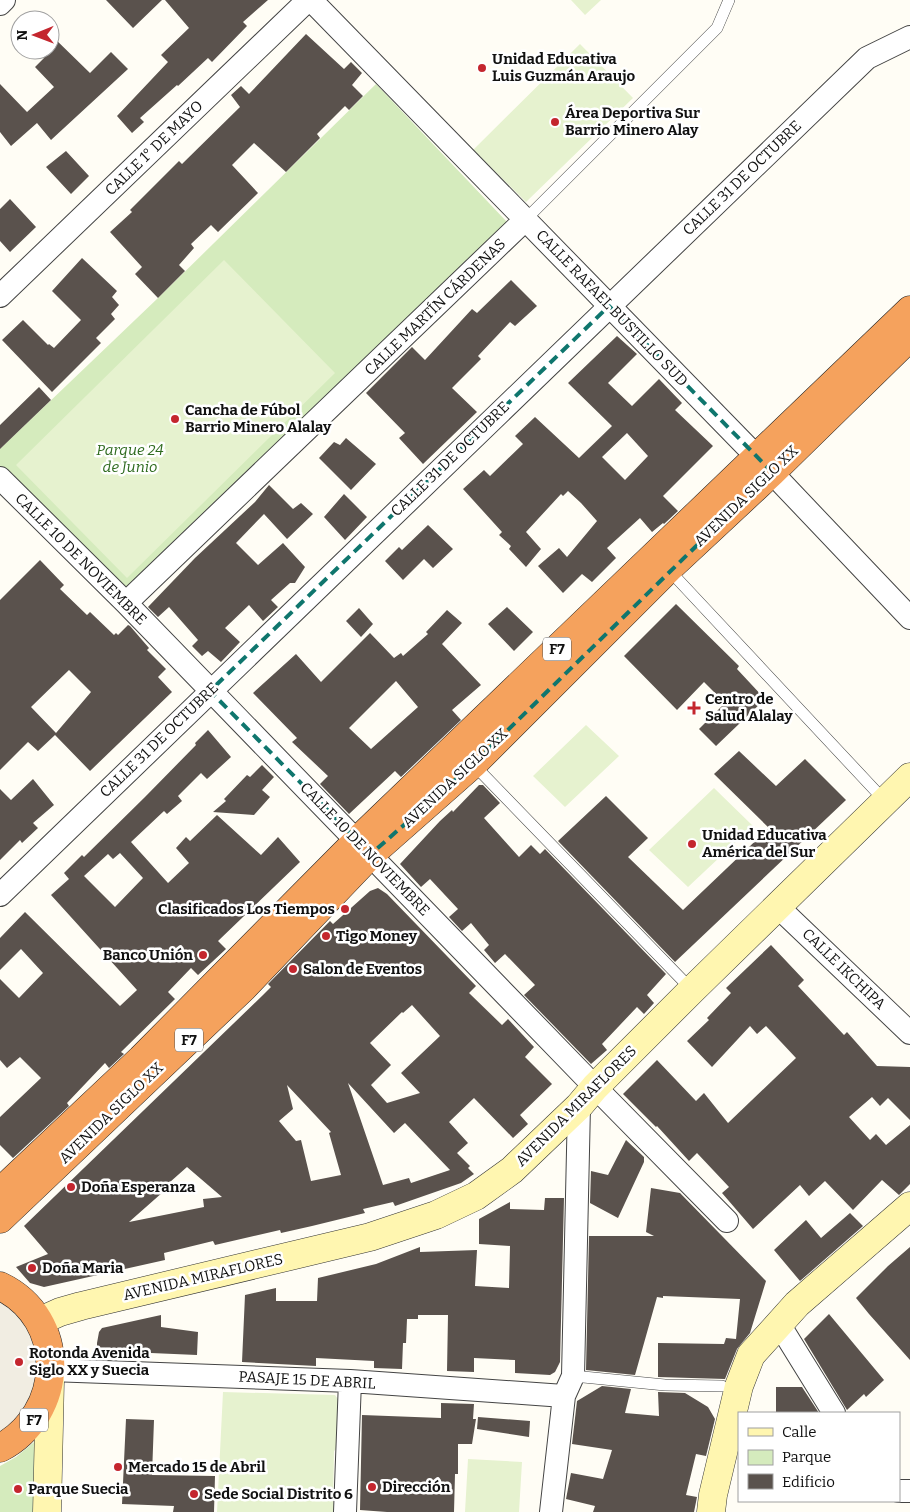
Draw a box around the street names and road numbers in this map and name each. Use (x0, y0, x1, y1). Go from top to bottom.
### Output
street label: CALLE 1° DE MAYO (101, 97, 207, 199)
street label: CALLE 31 DE OCTUBRE (679, 117, 805, 239)
street label: CALLE RAFAEL BUSTILLO SUD (532, 226, 692, 390)
street label: CALLE MARTÍN CÁRDENAS (361, 235, 509, 379)
street label: CALLE 31 DE OCTUBRE (387, 398, 513, 520)
street label: AVENIDA SIGLO XX (690, 441, 802, 550)
street label: CALLE 10 DE NOVIEMBRE (11, 489, 151, 629)
road number: F7 (543, 638, 571, 661)
street label: CALLE 31 DE OCTUBRE (96, 679, 222, 801)
street label: AVENIDA SIGLO XX (399, 724, 512, 831)
street label: CALLE 10 DE NOVIEMBRE (296, 778, 434, 920)
street label: CALLE IKCHIPA (799, 925, 890, 1014)
road number: F7 (175, 1028, 203, 1052)
street label: AVENIDA MIRAFLORES (512, 1042, 640, 1170)
street label: AVENIDA SIGLO XX (55, 1058, 167, 1167)
street label: AVENIDA MIRAFLORES (121, 1250, 285, 1304)
street label: PASAJE 15 DE ABRIL (238, 1367, 376, 1393)
road number: F7 (20, 1408, 48, 1432)

